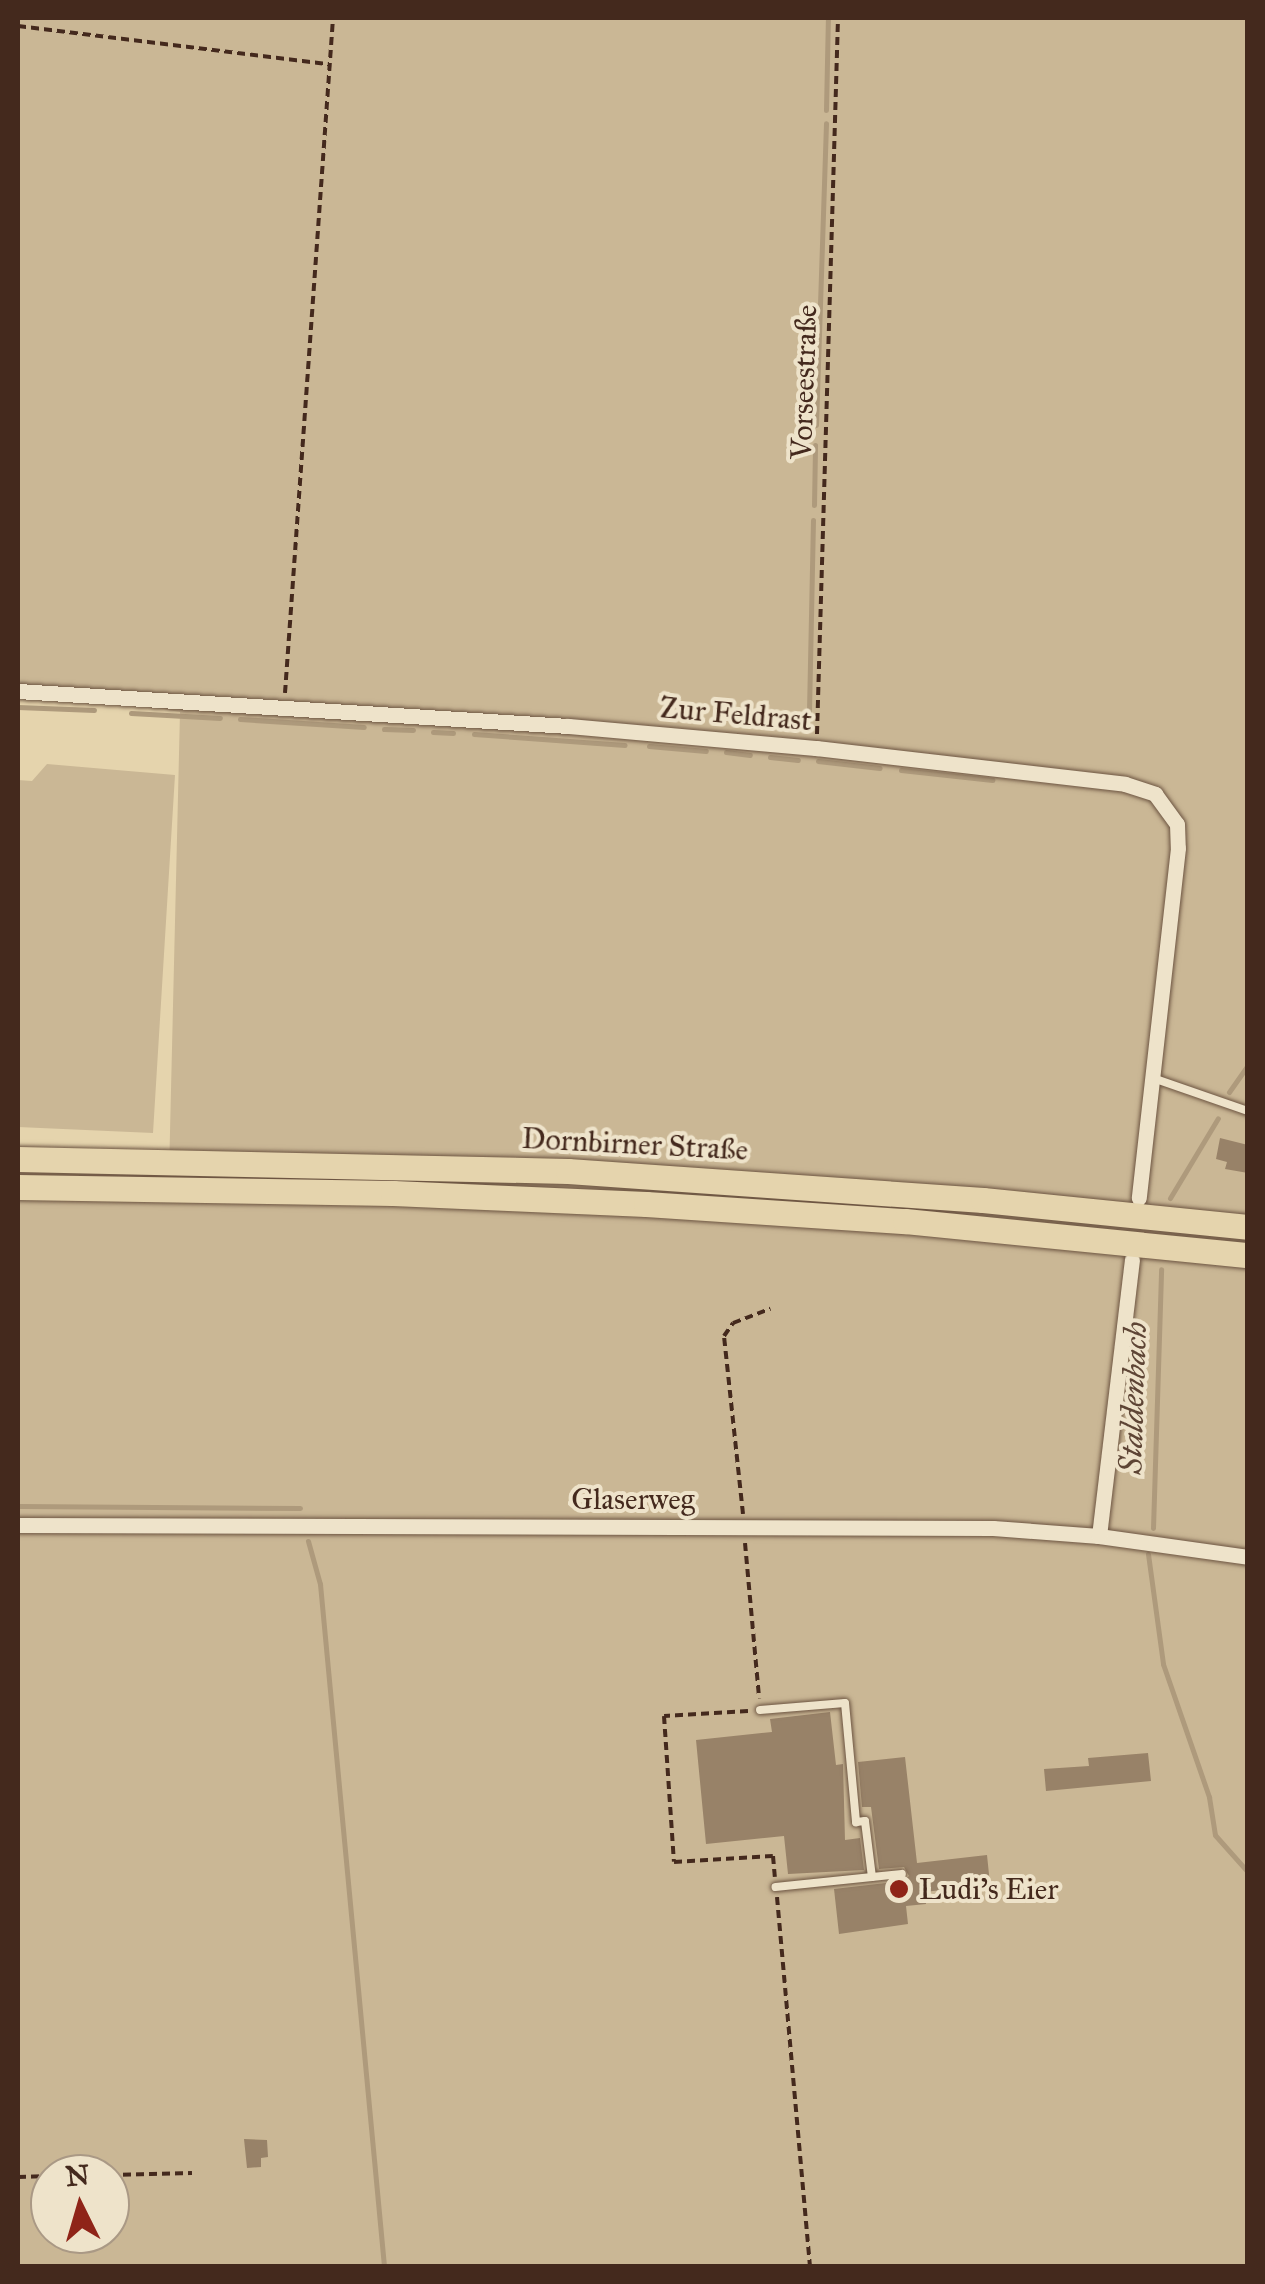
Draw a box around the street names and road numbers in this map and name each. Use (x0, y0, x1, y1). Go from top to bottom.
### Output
street label: Vorseestraße (783, 304, 825, 460)
street label: Zur Feldrast (659, 689, 813, 739)
street label: Dornbirner Straße (521, 1120, 749, 1168)
street label: Glaserweg (571, 1481, 695, 1517)

